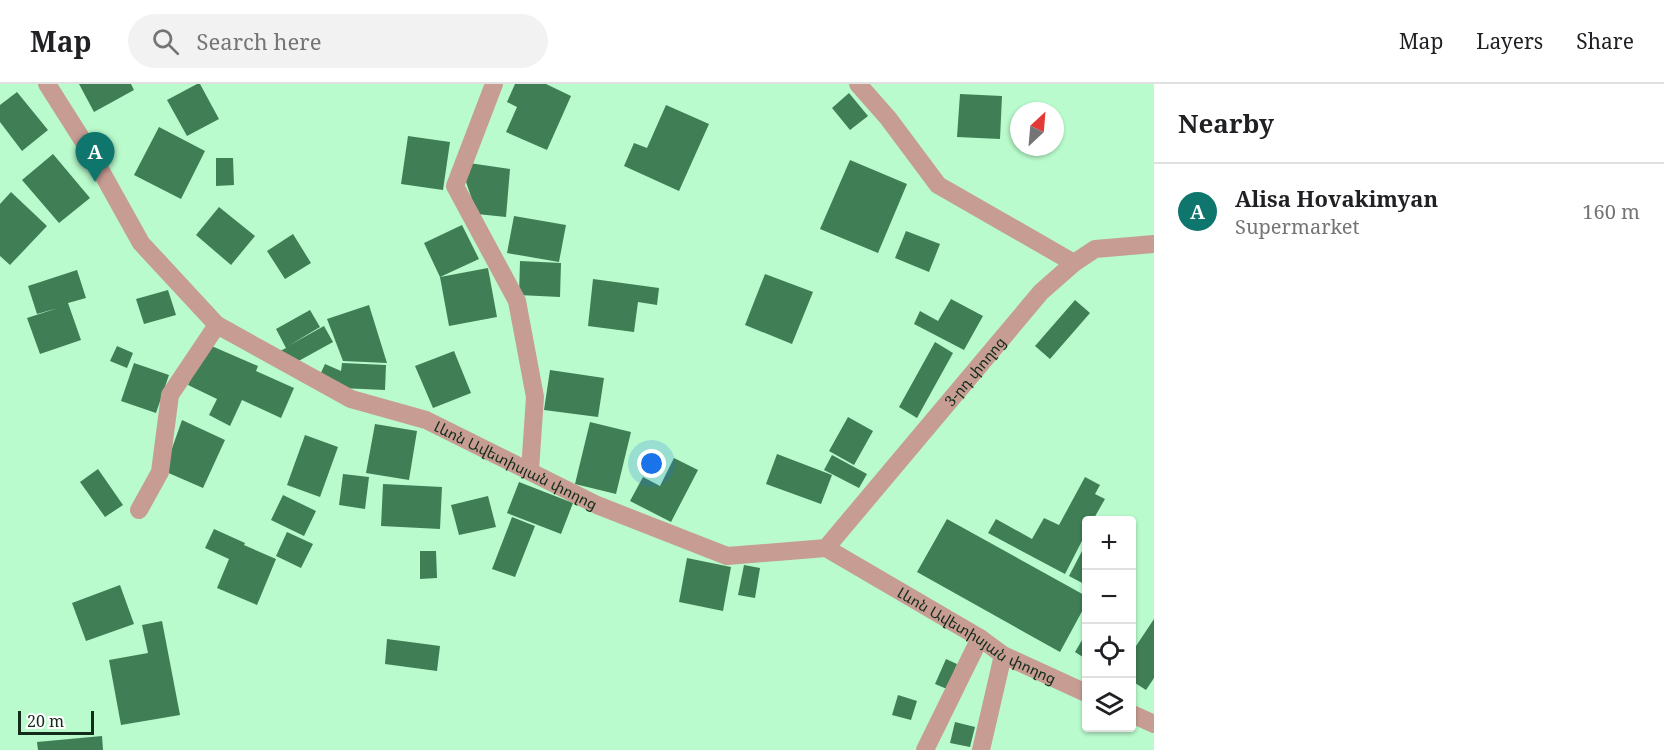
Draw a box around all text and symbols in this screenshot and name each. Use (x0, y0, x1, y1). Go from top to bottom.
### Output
search box (128, 14, 548, 68)
text: Map (30, 22, 92, 60)
icon: search (149, 25, 182, 58)
text: Search here (197, 26, 321, 56)
text: Map (1399, 27, 1443, 55)
text: Layers (1476, 27, 1543, 55)
text: Share (1576, 27, 1634, 55)
north arrow (1010, 102, 1064, 156)
text: Nearby (1178, 105, 1274, 141)
pin: A (76, 132, 115, 182)
text: Alisa Hovakimyan (1235, 183, 1438, 213)
text: A (1190, 198, 1205, 225)
text: 160 m (1582, 198, 1640, 225)
text: Supermarket (1235, 213, 1360, 240)
street label: 3-րդ փողոց (940, 332, 1010, 410)
street label: Լևոն Ավետիսյան փողոց (431, 416, 601, 514)
your location (637, 449, 666, 478)
map controls (1082, 516, 1136, 732)
button: + (1082, 516, 1136, 570)
button: − (1082, 570, 1136, 624)
street label: Լևոն Ավետիսյան փողոց (894, 582, 1060, 688)
button: locate (1082, 624, 1136, 678)
button: layers (1082, 678, 1136, 732)
scale bar (18, 708, 94, 736)
text: 20 m (27, 710, 64, 732)

